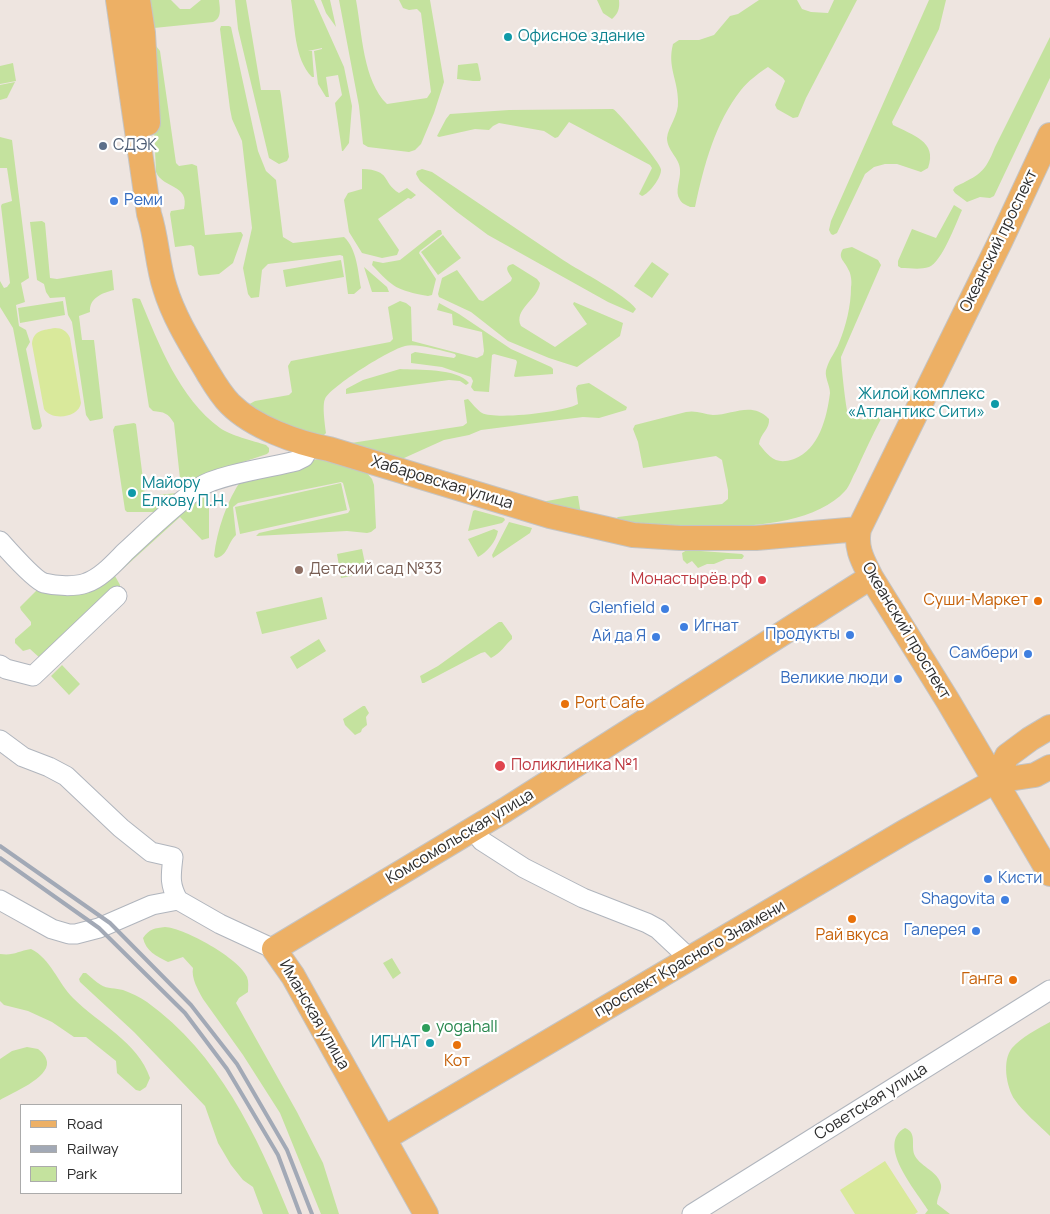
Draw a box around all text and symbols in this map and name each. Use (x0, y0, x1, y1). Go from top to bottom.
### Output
place label: Офисное здание (518, 27, 645, 47)
marker: Офисное здание (502, 31, 514, 43)
place label: СДЭК (113, 136, 157, 156)
marker: СДЭК (97, 140, 109, 152)
street label: Океанский проспект (956, 167, 1042, 315)
place label: Реми (124, 191, 163, 211)
marker: Реми (108, 195, 120, 207)
place label: Жилой комплекс «Атлантикс Сити» (847, 385, 985, 423)
marker: Жилой комплекс «Атлантикс Сити» (989, 398, 1001, 410)
street label: Хабаровская улица (369, 452, 515, 514)
place label: Майору Елкову П.Н. (142, 474, 228, 512)
marker: Майору Елкову П.Н. (126, 487, 138, 499)
street label: Океанский проспект (858, 559, 954, 703)
place label: Детский сад №33 (309, 560, 442, 580)
marker: Детский сад №33 (293, 564, 305, 576)
place label: Монастырёв.рф (631, 570, 752, 590)
marker: Монастырёв.рф (756, 574, 768, 586)
place label: Суши-Маркет (923, 591, 1028, 611)
marker: Суши-Маркет (1032, 595, 1044, 607)
place label: Glenfield (589, 599, 655, 619)
marker: Glenfield (659, 603, 671, 615)
place label: Игнат (694, 617, 739, 637)
marker: Игнат (678, 621, 690, 633)
place label: Продукты (765, 625, 840, 645)
place label: Ай да Я (592, 627, 646, 647)
marker: Продукты (844, 629, 856, 641)
marker: Ай да Я (650, 631, 662, 643)
place label: Самбери (949, 644, 1018, 664)
marker: Самбери (1022, 648, 1034, 660)
place label: Великие люди (780, 669, 888, 689)
marker: Великие люди (892, 673, 904, 685)
place label: Port Cafe (575, 694, 644, 714)
marker: Port Cafe (559, 698, 571, 710)
place label: Поликлиника №1 (511, 756, 638, 776)
marker: Поликлиника №1 (493, 759, 507, 773)
street label: Комсомольская улица (383, 785, 537, 889)
place label: Кисти (998, 869, 1042, 889)
marker: Кисти (982, 873, 994, 885)
place label: Shagovita (921, 890, 995, 910)
marker: Shagovita (999, 894, 1011, 906)
street label: проспект Красного Знамени (591, 896, 789, 1022)
marker: Рай вкуса (846, 913, 858, 925)
place label: Галерея (904, 921, 966, 941)
marker: Галерея (970, 925, 982, 937)
place label: Рай вкуса (815, 926, 889, 946)
street label: Иманская улица (275, 957, 353, 1073)
place label: Ганга (961, 970, 1003, 990)
marker: Ганга (1007, 974, 1019, 986)
place label: yogahall (436, 1018, 498, 1038)
marker: yogahall (420, 1022, 432, 1034)
place label: ИГНАТ (371, 1033, 420, 1053)
marker: ИГНАТ (424, 1037, 436, 1049)
marker: Кот (451, 1039, 463, 1051)
place label: Кот (444, 1052, 470, 1072)
street label: Советская улица (811, 1060, 931, 1144)
legend (20, 1104, 182, 1194)
text: Road (67, 1113, 103, 1134)
text: Railway (67, 1138, 119, 1159)
text: Park (67, 1163, 97, 1184)

